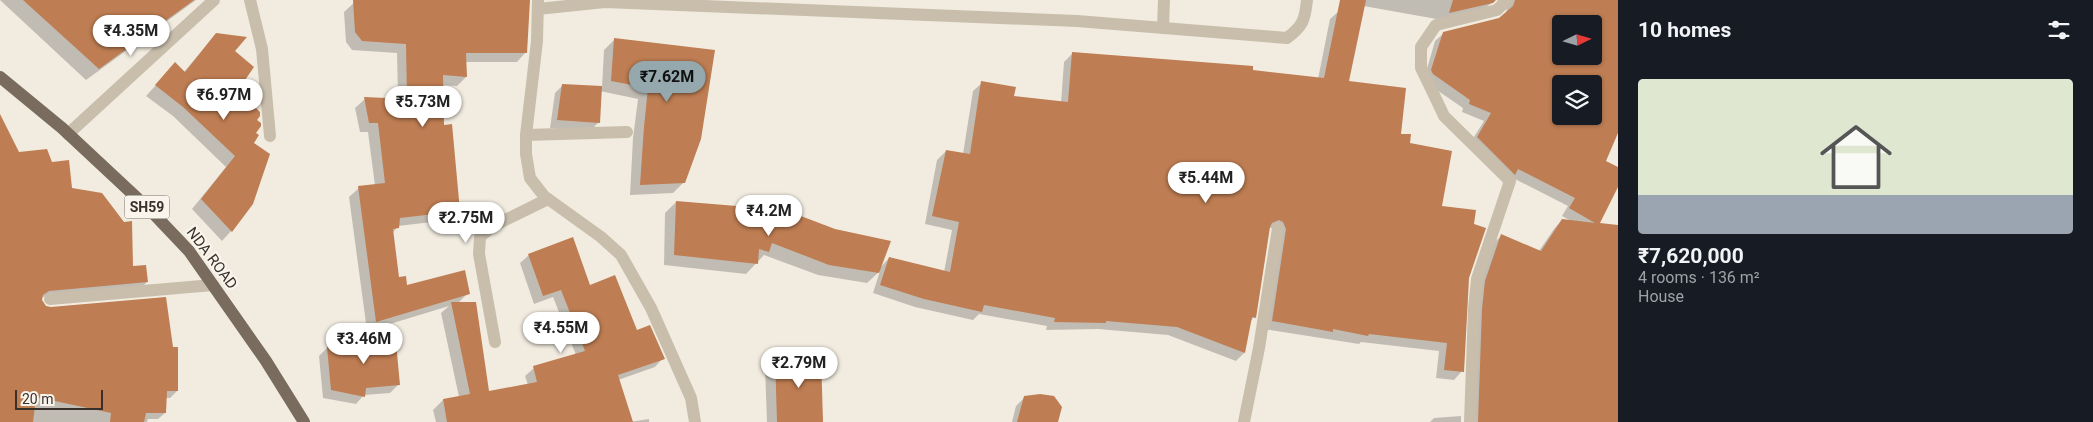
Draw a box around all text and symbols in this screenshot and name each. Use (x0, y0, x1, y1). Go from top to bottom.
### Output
pin: ₹4.35M (90, 15, 172, 57)
north arrow (1552, 15, 1602, 65)
map controls (1552, 15, 1602, 125)
icon: filters (2045, 16, 2073, 44)
text: 10 homes (1638, 18, 1731, 42)
text: ₹4.35M (104, 21, 158, 40)
pin: ₹7.62M (626, 61, 708, 103)
text: ₹7.62M (640, 67, 694, 86)
button: layers (1552, 75, 1602, 125)
pin: ₹6.97M (183, 78, 265, 121)
text: ₹6.97M (197, 85, 251, 104)
pin: ₹5.73M (382, 86, 464, 128)
text: ₹5.73M (396, 92, 450, 111)
icon: home (1811, 112, 1901, 202)
pin: ₹5.44M (1165, 162, 1247, 204)
text: ₹5.44M (1179, 168, 1233, 187)
pin: ₹4.2M (734, 194, 804, 237)
road number: SH59 (124, 196, 170, 218)
text: ₹4.2M (746, 201, 792, 220)
pin: ₹2.75M (425, 202, 507, 244)
text: ₹2.75M (439, 208, 493, 227)
street label: NDA ROAD (183, 223, 241, 293)
text: ₹7,620,000 (1638, 244, 1744, 268)
text: 4 rooms · 136 m² (1638, 268, 1760, 287)
text: House (1638, 287, 1684, 306)
pin: ₹4.55M (520, 312, 602, 354)
text: ₹4.55M (534, 318, 588, 337)
pin: ₹3.46M (323, 322, 405, 365)
text: ₹3.46M (337, 329, 391, 348)
pin: ₹2.79M (758, 346, 840, 389)
text: ₹2.79M (772, 353, 826, 372)
scale bar (15, 387, 102, 410)
text: 20 m (22, 391, 54, 407)

